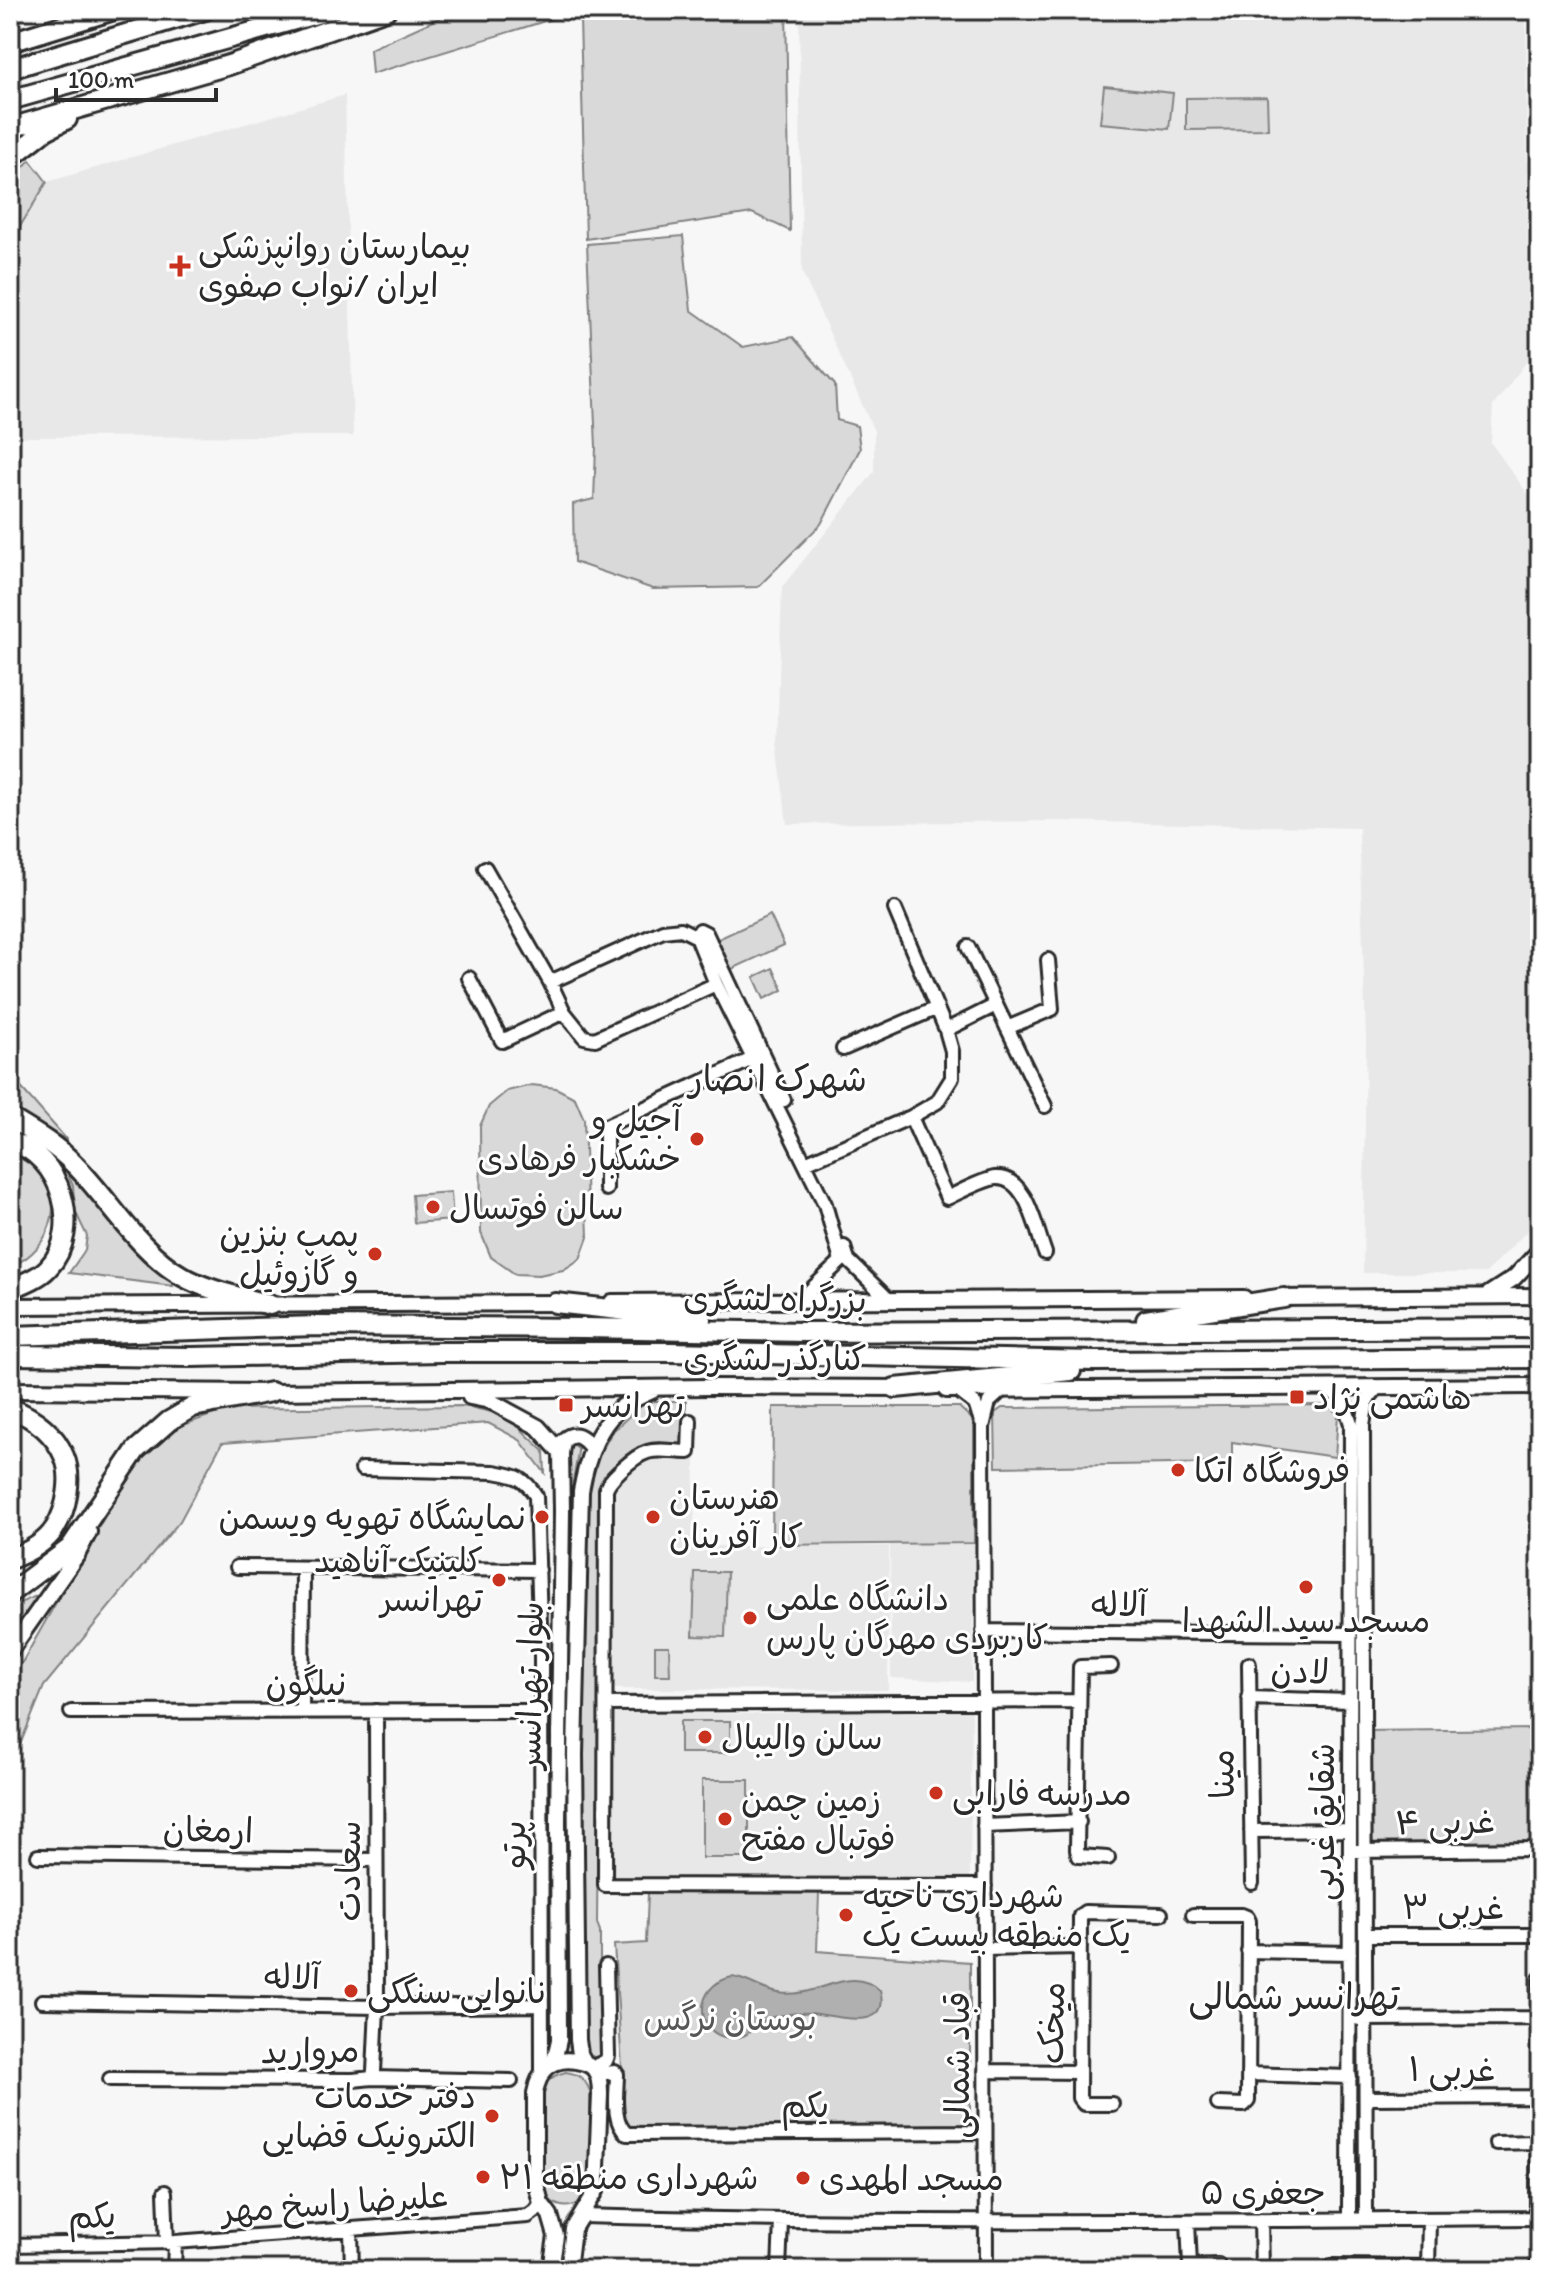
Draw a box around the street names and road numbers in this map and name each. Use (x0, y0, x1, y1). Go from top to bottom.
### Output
street label: بزرگراه لشگری (683, 1277, 867, 1321)
street label: کنارگذر لشگری (683, 1338, 867, 1379)
street label: آلاله (1091, 1584, 1149, 1625)
street label: بلوار تهرانسر (508, 1601, 552, 1772)
street label: لادن (1270, 1649, 1330, 1693)
street label: نیلگون (266, 1663, 346, 1705)
street label: شقایق غربی (1302, 1743, 1344, 1901)
street label: مینا (1201, 1749, 1243, 1799)
street label: ۴ غربی (1395, 1801, 1495, 1844)
street label: ارمغان (162, 1809, 254, 1851)
street label: سعادت (328, 1820, 369, 1922)
street label: پرتو (493, 1820, 535, 1872)
street label: ۳ غربی (1402, 1887, 1504, 1929)
street label: آلاله (264, 1956, 322, 1998)
street label: میخک (1031, 1981, 1073, 2065)
street label: قباد شمالی (937, 1991, 979, 2139)
street label: مروارید (260, 2030, 360, 2072)
street label: ۱ غربی (1409, 2049, 1495, 2091)
street label: یکم (781, 2085, 829, 2131)
street label: جعفری ۵ (1200, 2172, 1326, 2213)
street label: علیرضا راسخ مهر (218, 2175, 450, 2234)
street label: یکم (68, 2195, 117, 2242)

